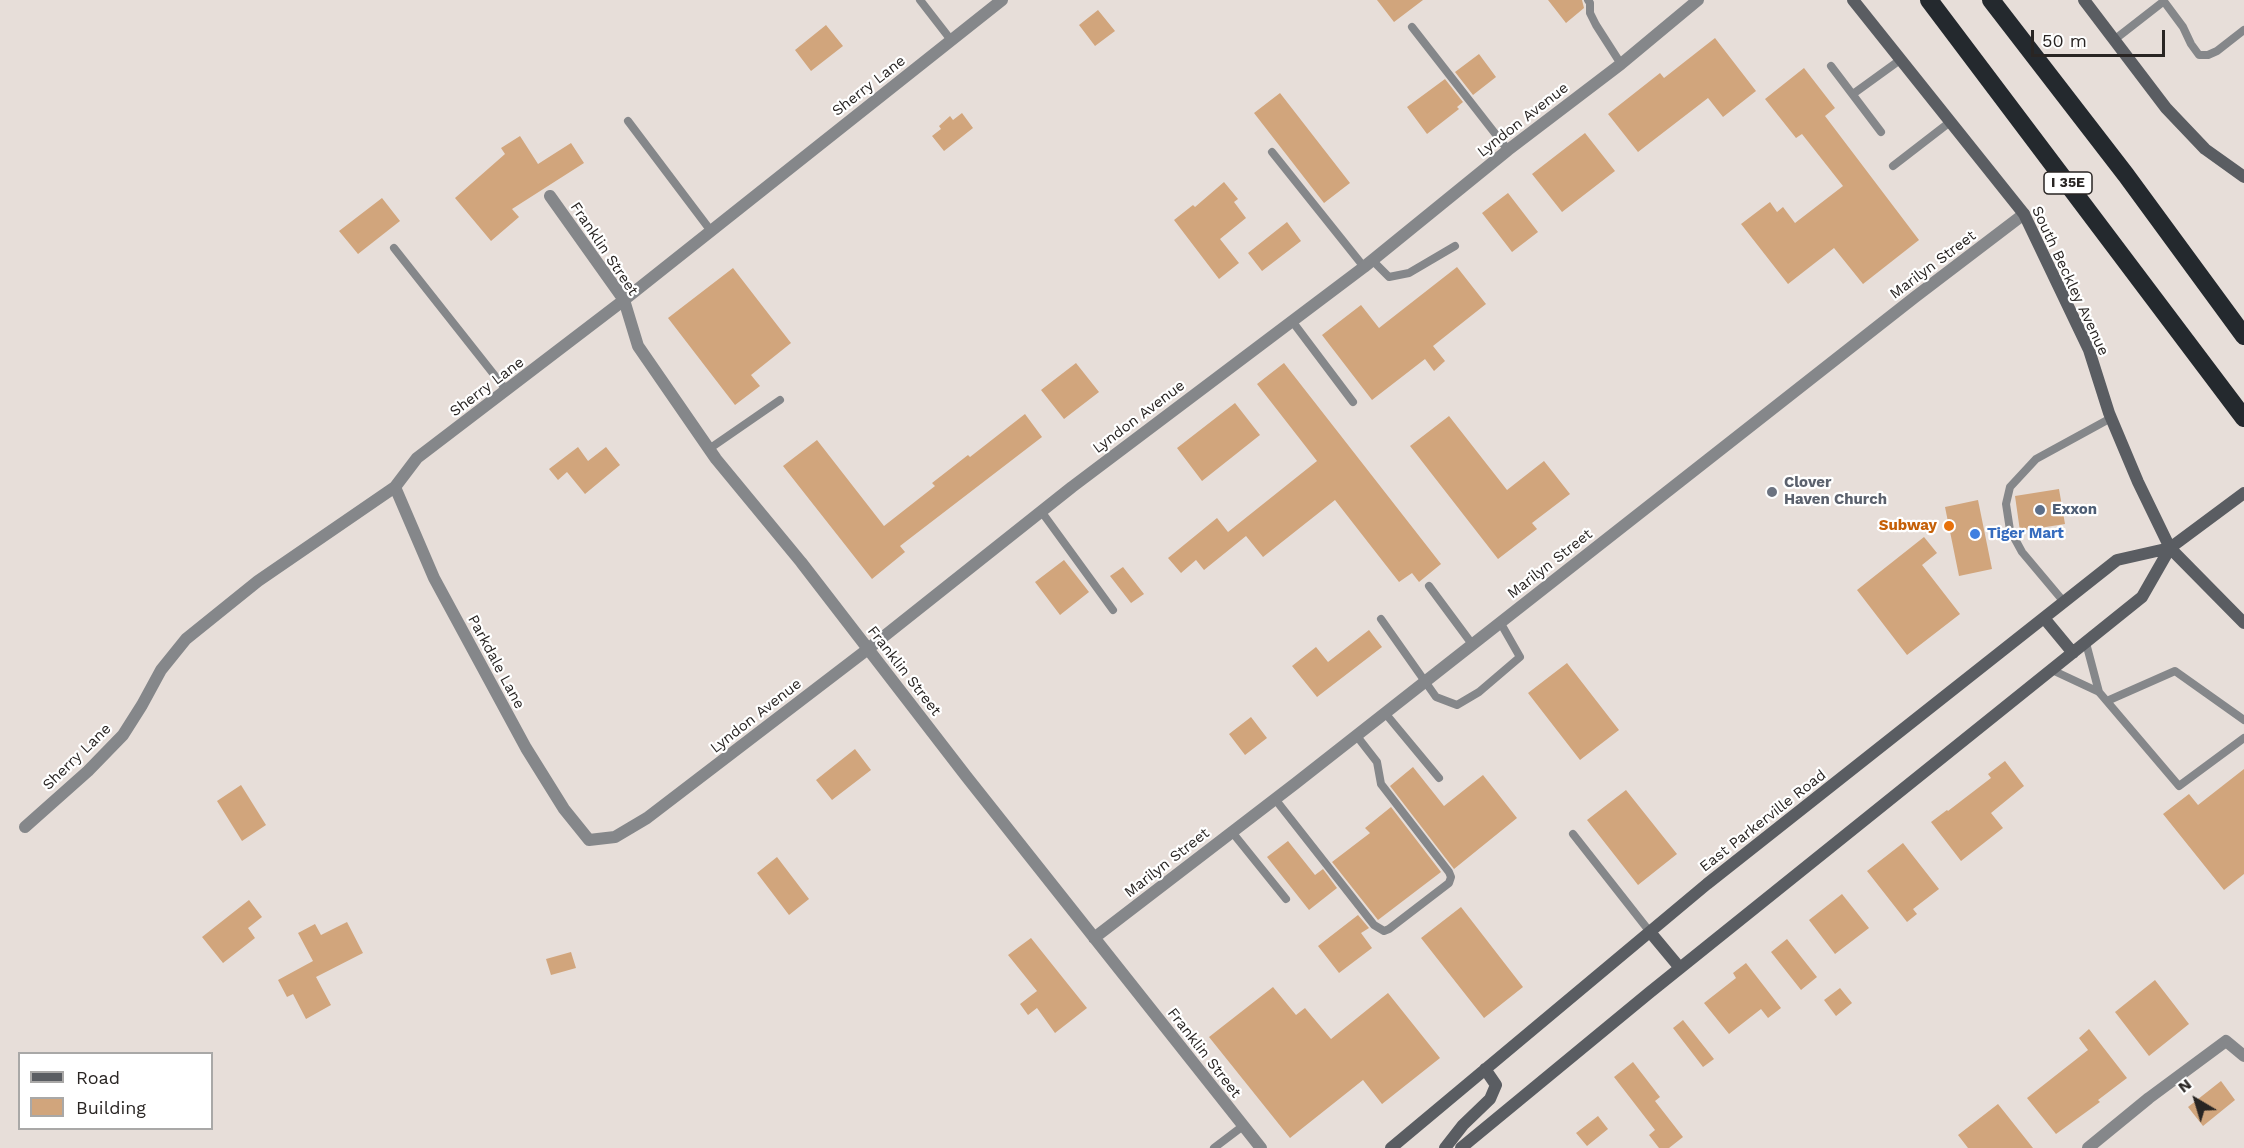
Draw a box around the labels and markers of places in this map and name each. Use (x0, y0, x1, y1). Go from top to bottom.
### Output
place label: Clover Haven Church (1784, 474, 1887, 509)
marker: Clover Haven Church (1765, 485, 1779, 499)
place label: Exxon (2052, 501, 2097, 519)
marker: Exxon (2033, 503, 2047, 517)
place label: Subway (1879, 517, 1937, 535)
marker: Subway (1942, 519, 1956, 533)
place label: Tiger Mart (1987, 525, 2064, 543)
marker: Tiger Mart (1968, 527, 1982, 541)

